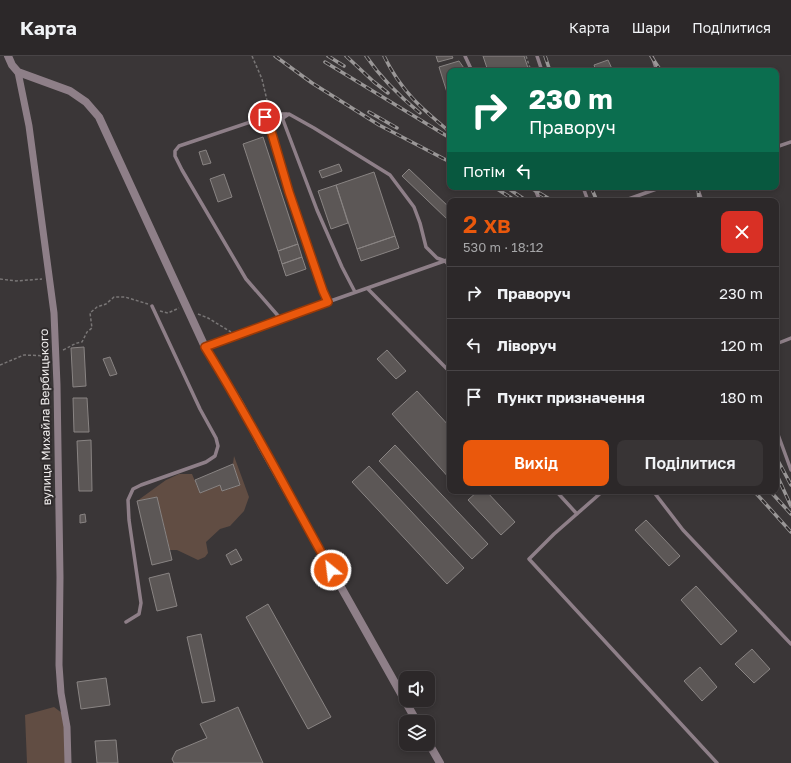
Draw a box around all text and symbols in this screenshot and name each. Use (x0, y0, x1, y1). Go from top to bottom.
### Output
text: Карта (20, 16, 77, 39)
text: Карта (569, 19, 610, 36)
text: Шари (632, 19, 670, 36)
text: Поділитися (692, 19, 771, 36)
text: 230 m (529, 82, 613, 115)
icon: right (463, 84, 515, 136)
pin (248, 100, 282, 134)
icon: arrive (254, 106, 276, 128)
text: Праворуч (529, 116, 616, 138)
icon: left (513, 160, 535, 182)
text: Потім (463, 162, 505, 180)
text: 2 хв (463, 209, 511, 238)
button: close (721, 211, 763, 253)
text: 530 m · 18:12 (463, 239, 543, 255)
icon: right (463, 282, 485, 304)
text: Праворуч (497, 284, 571, 302)
text: 230 m (719, 284, 763, 302)
street label: вулиця Михайла Вербицького (36, 328, 54, 506)
icon: left (463, 334, 485, 356)
text: Ліворуч (497, 336, 556, 354)
text: 120 m (721, 336, 763, 354)
icon: arrive (463, 386, 485, 408)
text: Пункт призначення (497, 388, 645, 406)
text: 180 m (720, 388, 763, 406)
button: Вихід (463, 440, 609, 486)
button: Поділитися (617, 440, 763, 486)
position arrow (310, 549, 352, 591)
map controls (399, 671, 435, 751)
button: sound (399, 671, 435, 707)
button: layers (399, 715, 435, 751)

